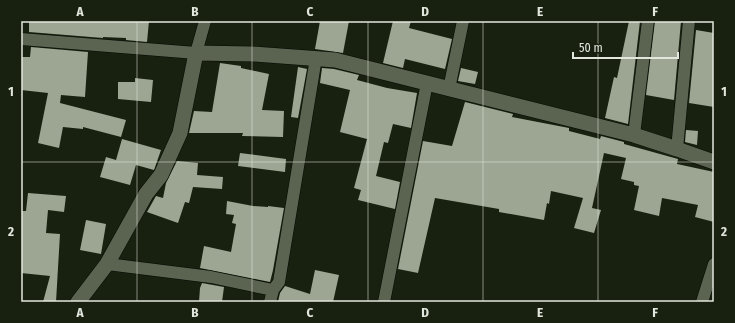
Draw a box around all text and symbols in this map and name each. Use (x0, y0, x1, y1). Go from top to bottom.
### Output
text: A (75, 4, 84, 19)
text: B (191, 4, 199, 19)
text: C (307, 4, 314, 19)
text: D (421, 4, 429, 19)
text: E (537, 4, 543, 19)
text: F (652, 4, 658, 19)
scale bar (573, 34, 678, 60)
text: 50 m (579, 41, 603, 55)
text: 1 (8, 84, 14, 99)
text: 1 (721, 84, 727, 99)
text: 2 (7, 224, 14, 239)
text: 2 (720, 224, 727, 239)
text: A (75, 305, 84, 320)
text: B (191, 305, 199, 320)
text: C (307, 305, 314, 320)
text: D (421, 305, 429, 320)
text: E (537, 305, 543, 320)
text: F (652, 305, 658, 320)

